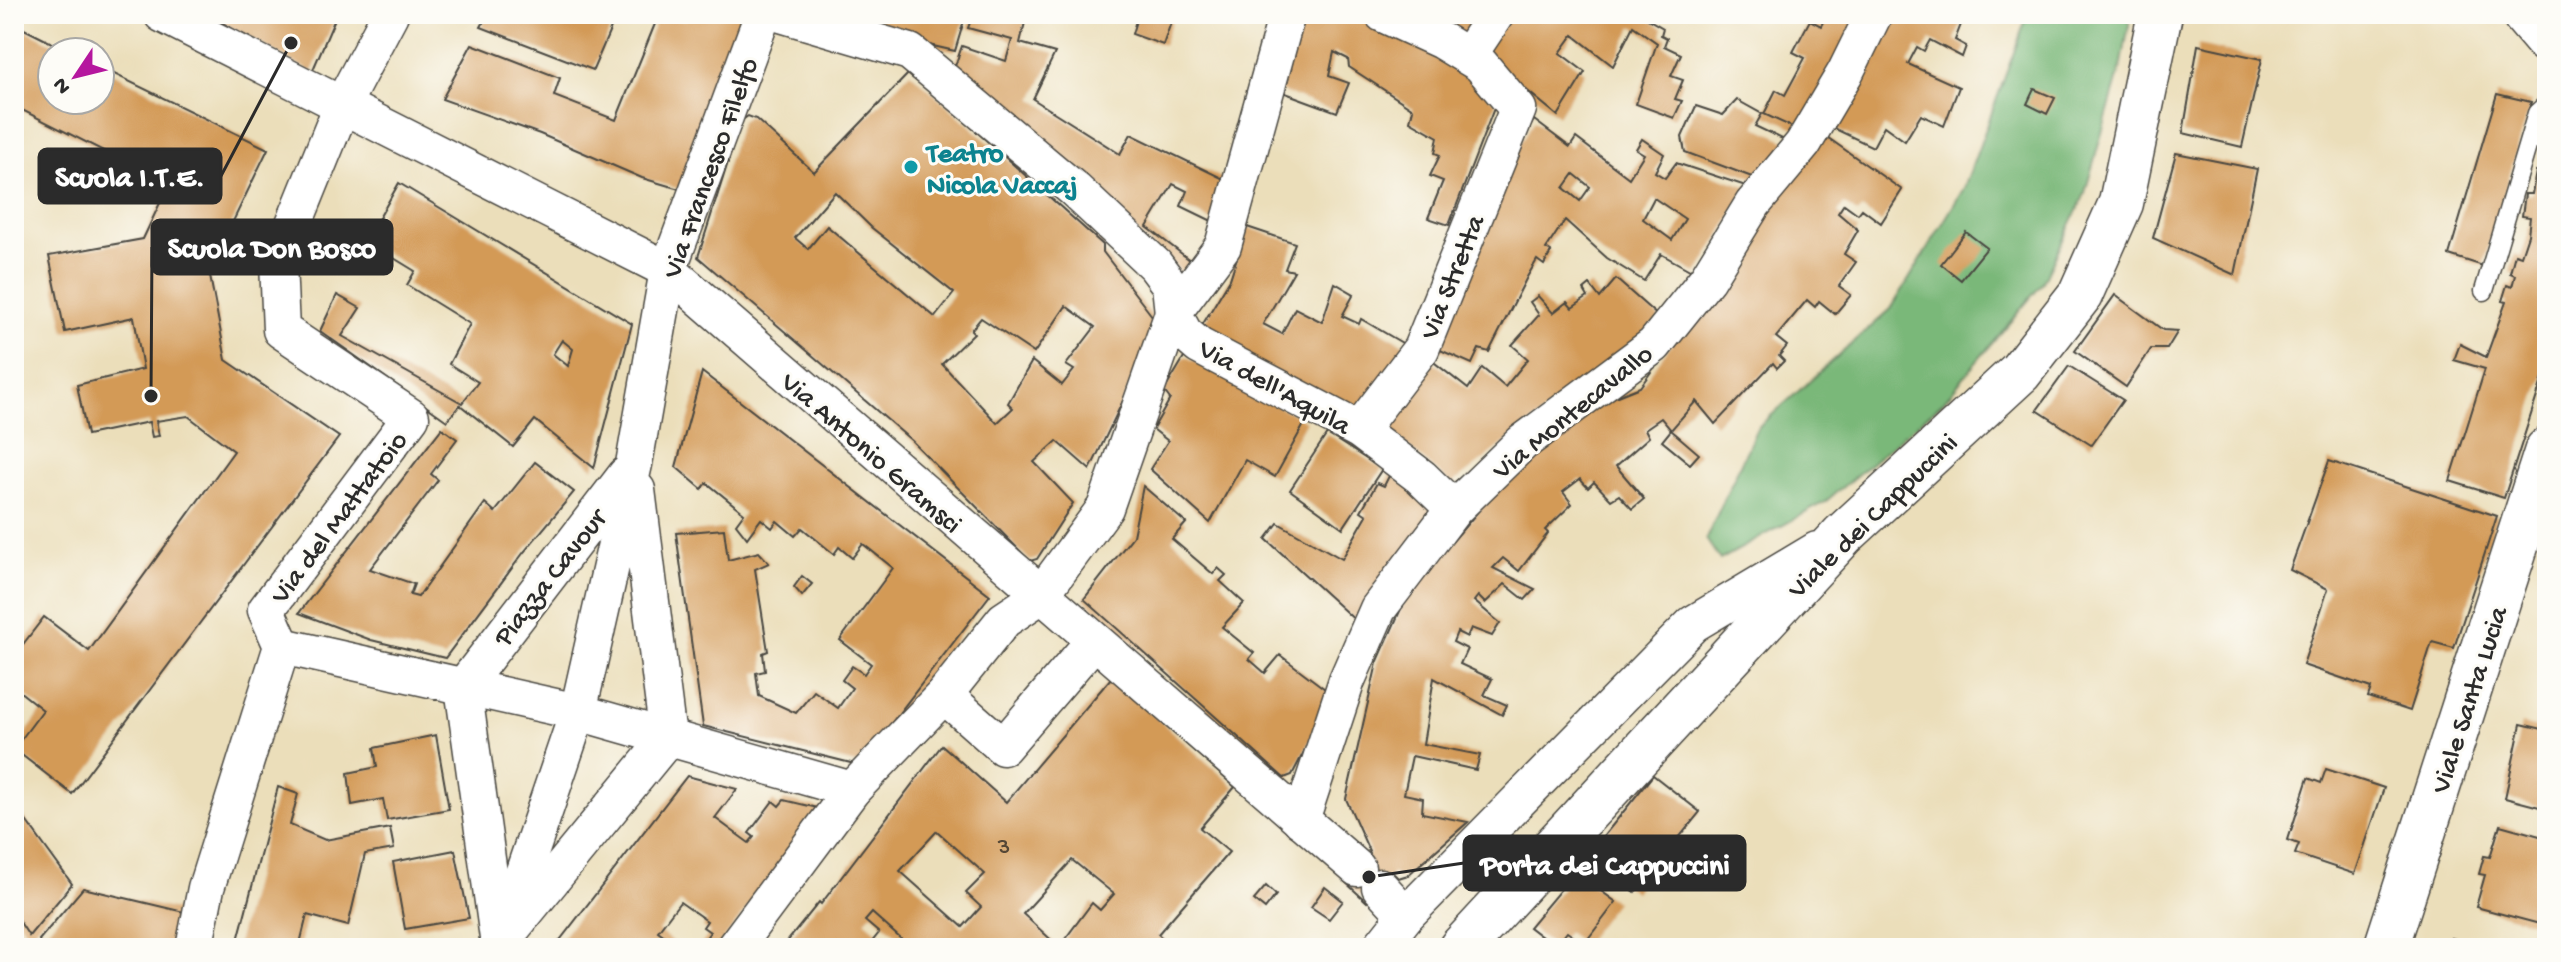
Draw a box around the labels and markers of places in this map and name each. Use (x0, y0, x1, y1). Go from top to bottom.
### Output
place label: Teatro Nicola Vaccaj (925, 139, 1078, 204)
callout: Scuola I.T.E. (39, 149, 221, 203)
marker: Teatro Nicola Vaccaj (902, 158, 920, 176)
callout: Scuola Don Bosco (152, 220, 392, 274)
callout: Porta dei Cappuccini (1464, 836, 1745, 890)

